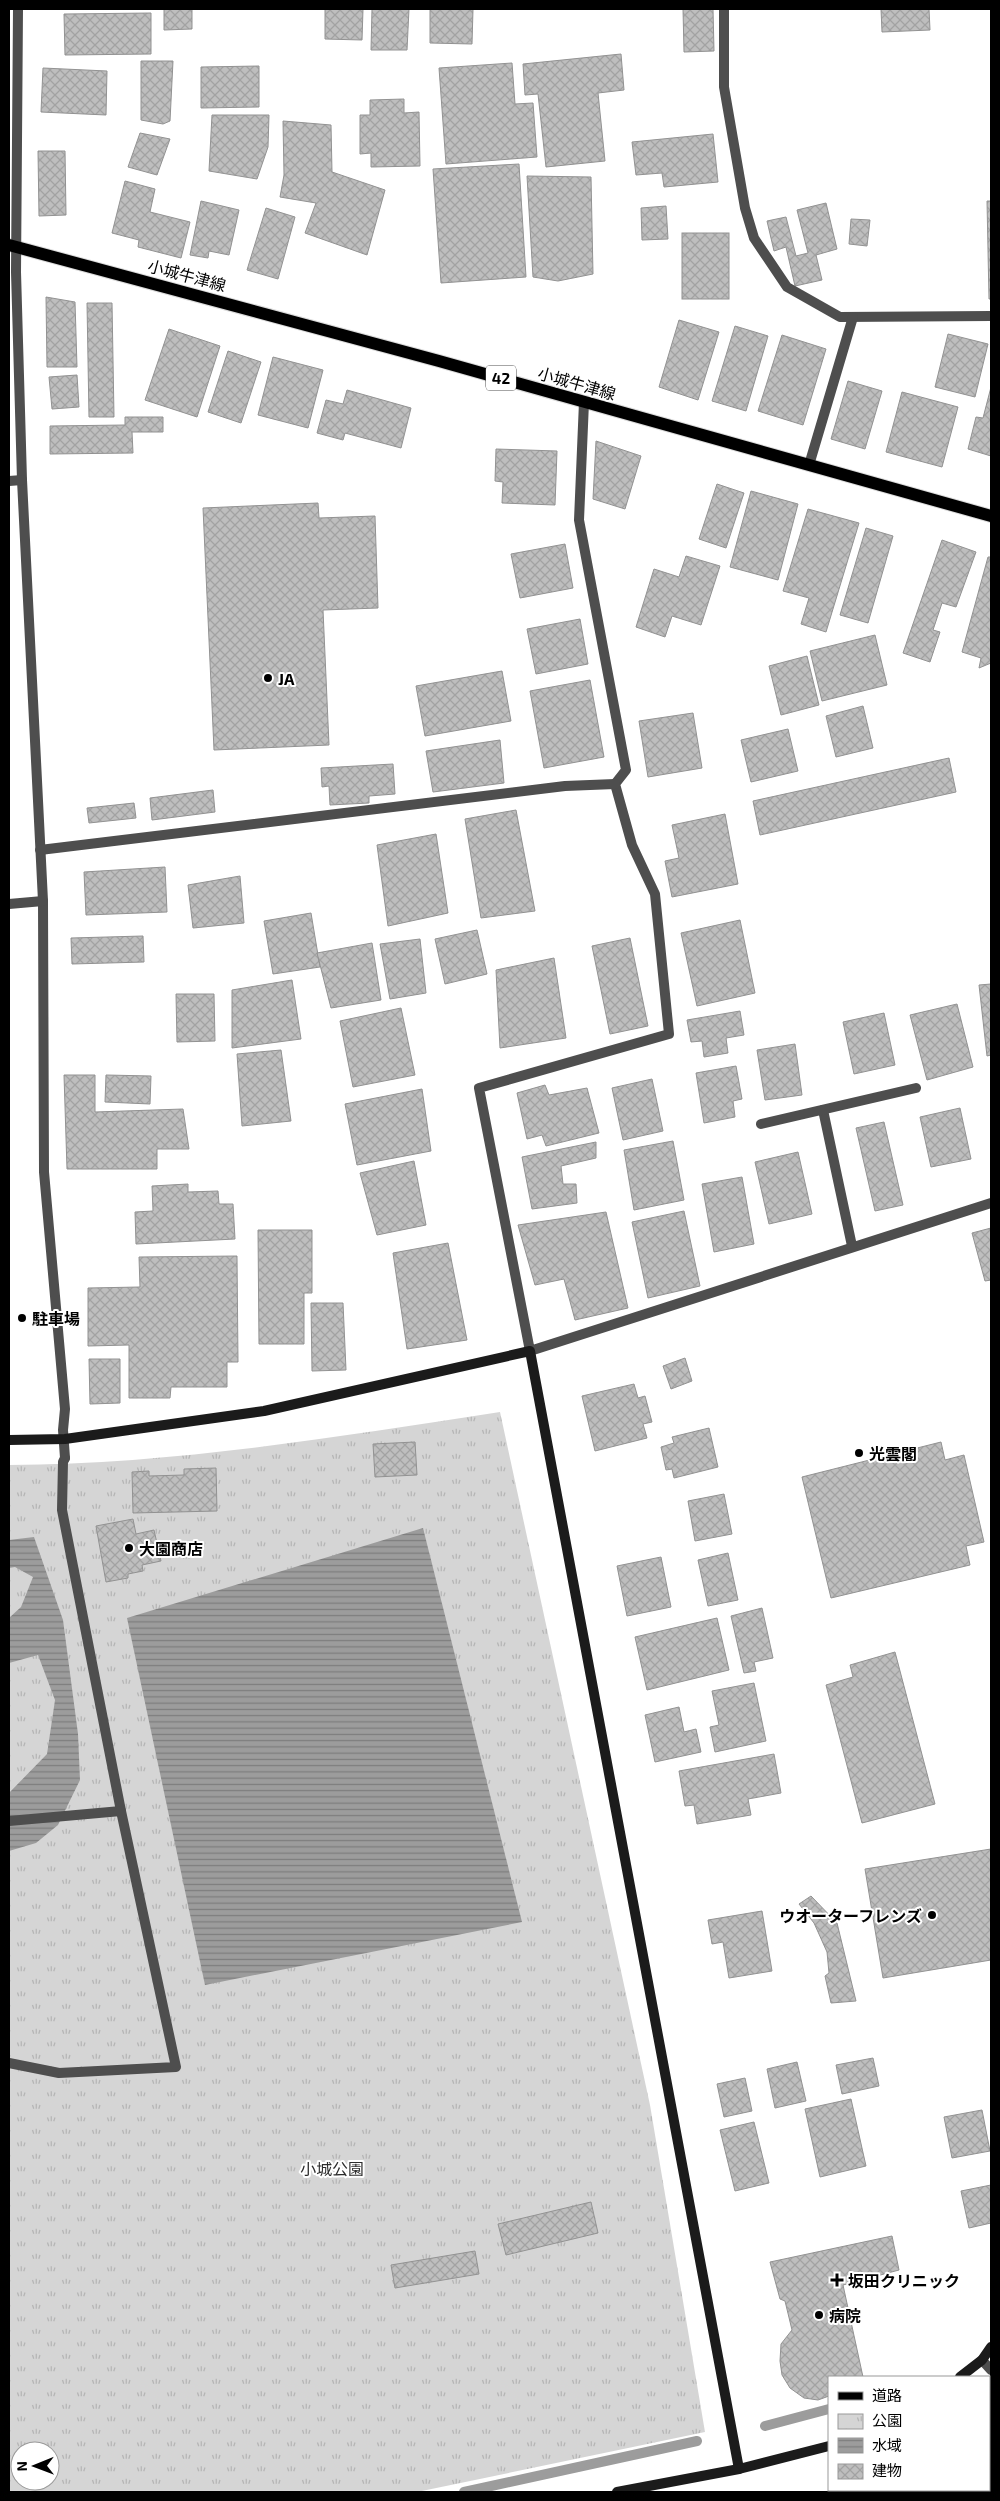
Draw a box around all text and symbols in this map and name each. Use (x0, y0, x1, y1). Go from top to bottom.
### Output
street label: 小城牛津線 (146, 255, 228, 295)
street label: 小城牛津線 (536, 363, 618, 403)
road number: 42 (486, 366, 516, 390)
place label: JA (278, 669, 295, 688)
marker: JA (262, 672, 274, 684)
place label: 駐車場 (32, 1309, 80, 1328)
marker: 駐車場 (16, 1312, 28, 1324)
place label: 光雲閣 (869, 1444, 917, 1463)
marker: 光雲閣 (853, 1447, 865, 1459)
place label: 大園商店 (139, 1539, 203, 1558)
marker: 大園商店 (123, 1542, 135, 1554)
place label: ウオーターフレンズ (779, 1906, 922, 1925)
marker: ウオーターフレンズ (926, 1909, 938, 1921)
park label: 小城公園 (300, 2159, 364, 2178)
place label: 坂田クリニック (848, 2271, 960, 2290)
marker: 坂田クリニック (830, 2273, 844, 2287)
place label: 病院 (829, 2306, 861, 2325)
marker: 病院 (813, 2309, 825, 2321)
legend (828, 2376, 990, 2491)
text: 道路 (872, 2386, 902, 2404)
text: 公園 (872, 2411, 902, 2429)
text: 水域 (872, 2436, 902, 2454)
north arrow (10, 2441, 60, 2491)
text: N (13, 2461, 30, 2471)
text: 建物 (872, 2461, 902, 2479)

